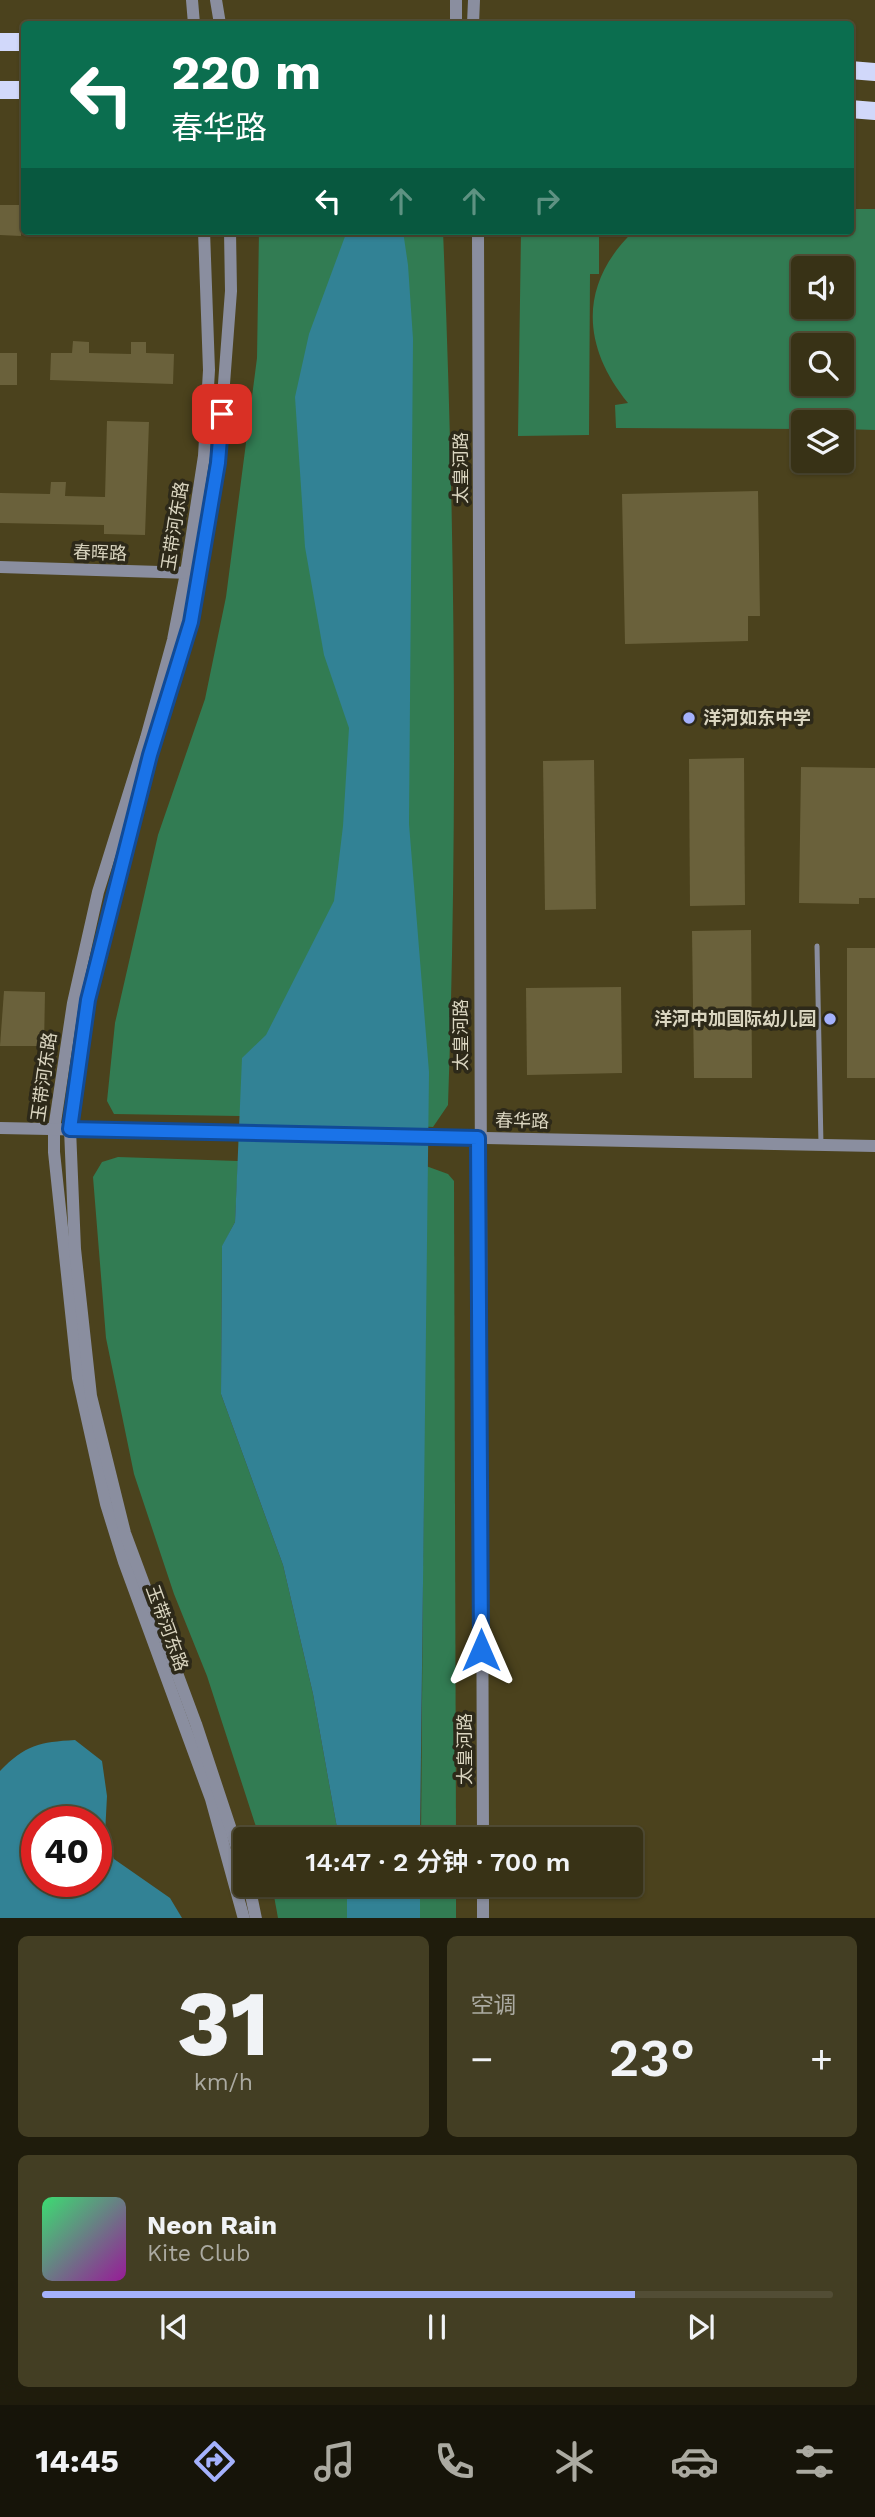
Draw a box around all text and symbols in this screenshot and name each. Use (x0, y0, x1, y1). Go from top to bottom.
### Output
text: 220 m (171, 43, 321, 101)
icon: left (56, 49, 147, 140)
text: 春华路 (171, 109, 267, 147)
icon: left (309, 182, 347, 220)
icon: ahead (382, 182, 420, 220)
icon: ahead (455, 182, 493, 220)
icon: right (528, 182, 566, 220)
map controls (791, 256, 854, 473)
button: sound (791, 256, 854, 319)
button: search (791, 333, 854, 396)
pin (192, 384, 252, 444)
icon: arrive (203, 395, 241, 433)
button: layers (791, 410, 854, 473)
street label: 太皇河路 (450, 432, 471, 504)
street label: 玉带河东路 (157, 480, 192, 572)
street label: 春晖路 (73, 541, 127, 564)
place label: 洋河如东中学 (703, 707, 811, 728)
marker: 洋河如东中学 (681, 710, 697, 726)
street label: 太皇河路 (450, 999, 471, 1071)
place label: 洋河中加国际幼儿园 (654, 1008, 816, 1029)
marker: 洋河中加国际幼儿园 (822, 1011, 838, 1027)
street label: 玉带河东路 (27, 1031, 60, 1123)
street label: 春华路 (495, 1110, 549, 1131)
street label: 玉带河东路 (142, 1582, 193, 1674)
position arrow (444, 1613, 518, 1687)
street label: 太皇河路 (454, 1713, 475, 1785)
speed limit sign: 40 (21, 1806, 112, 1897)
text: 14:47 · 2 分钟 · 700 m (306, 1847, 570, 1877)
text: 31 (177, 1970, 270, 2077)
text: 空调 (471, 1992, 517, 2019)
text: 23° (609, 2028, 695, 2089)
text: − (471, 2037, 493, 2081)
text: + (810, 2037, 833, 2081)
text: km/h (194, 2069, 253, 2096)
text: Neon Rain (147, 2210, 277, 2240)
text: Kite Club (147, 2240, 250, 2267)
icon: previous (155, 2308, 193, 2346)
icon: pause (418, 2308, 456, 2346)
icon: next (682, 2308, 720, 2346)
icon: directions (190, 2437, 239, 2486)
icon: music (310, 2437, 359, 2486)
icon: phone (430, 2437, 479, 2486)
icon: climate (550, 2437, 599, 2486)
icon: car (670, 2437, 719, 2486)
icon: filters (790, 2437, 839, 2486)
text: 14:45 (36, 2442, 119, 2480)

